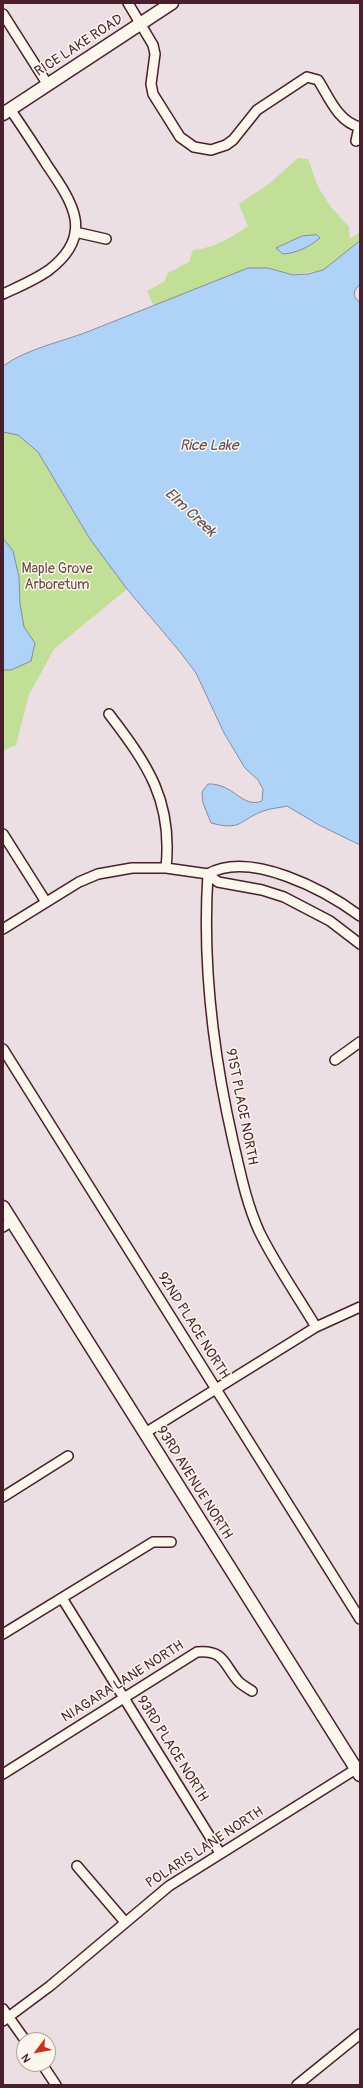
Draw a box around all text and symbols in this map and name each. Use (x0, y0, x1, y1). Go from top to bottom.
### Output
street label: RICE LAKE ROAD (32, 11, 126, 81)
water label: Rice Lake (180, 437, 238, 455)
water label: Elm Creek (161, 485, 219, 541)
park label: Maple Grove Arboretum (21, 561, 93, 594)
street label: 91ST PLACE NORTH (221, 1047, 261, 1167)
street label: 92ND PLACE NORTH (153, 1269, 233, 1383)
street label: 93RD AVENUE NORTH (152, 1423, 236, 1543)
street label: NIAGARA LANE NORTH (59, 1638, 187, 1726)
street label: 93RD PLACE NORTH (133, 1693, 211, 1805)
street label: POLARIS LANE NORTH (143, 1804, 267, 1892)
north arrow (16, 2032, 56, 2072)
text: N (19, 2051, 34, 2065)

